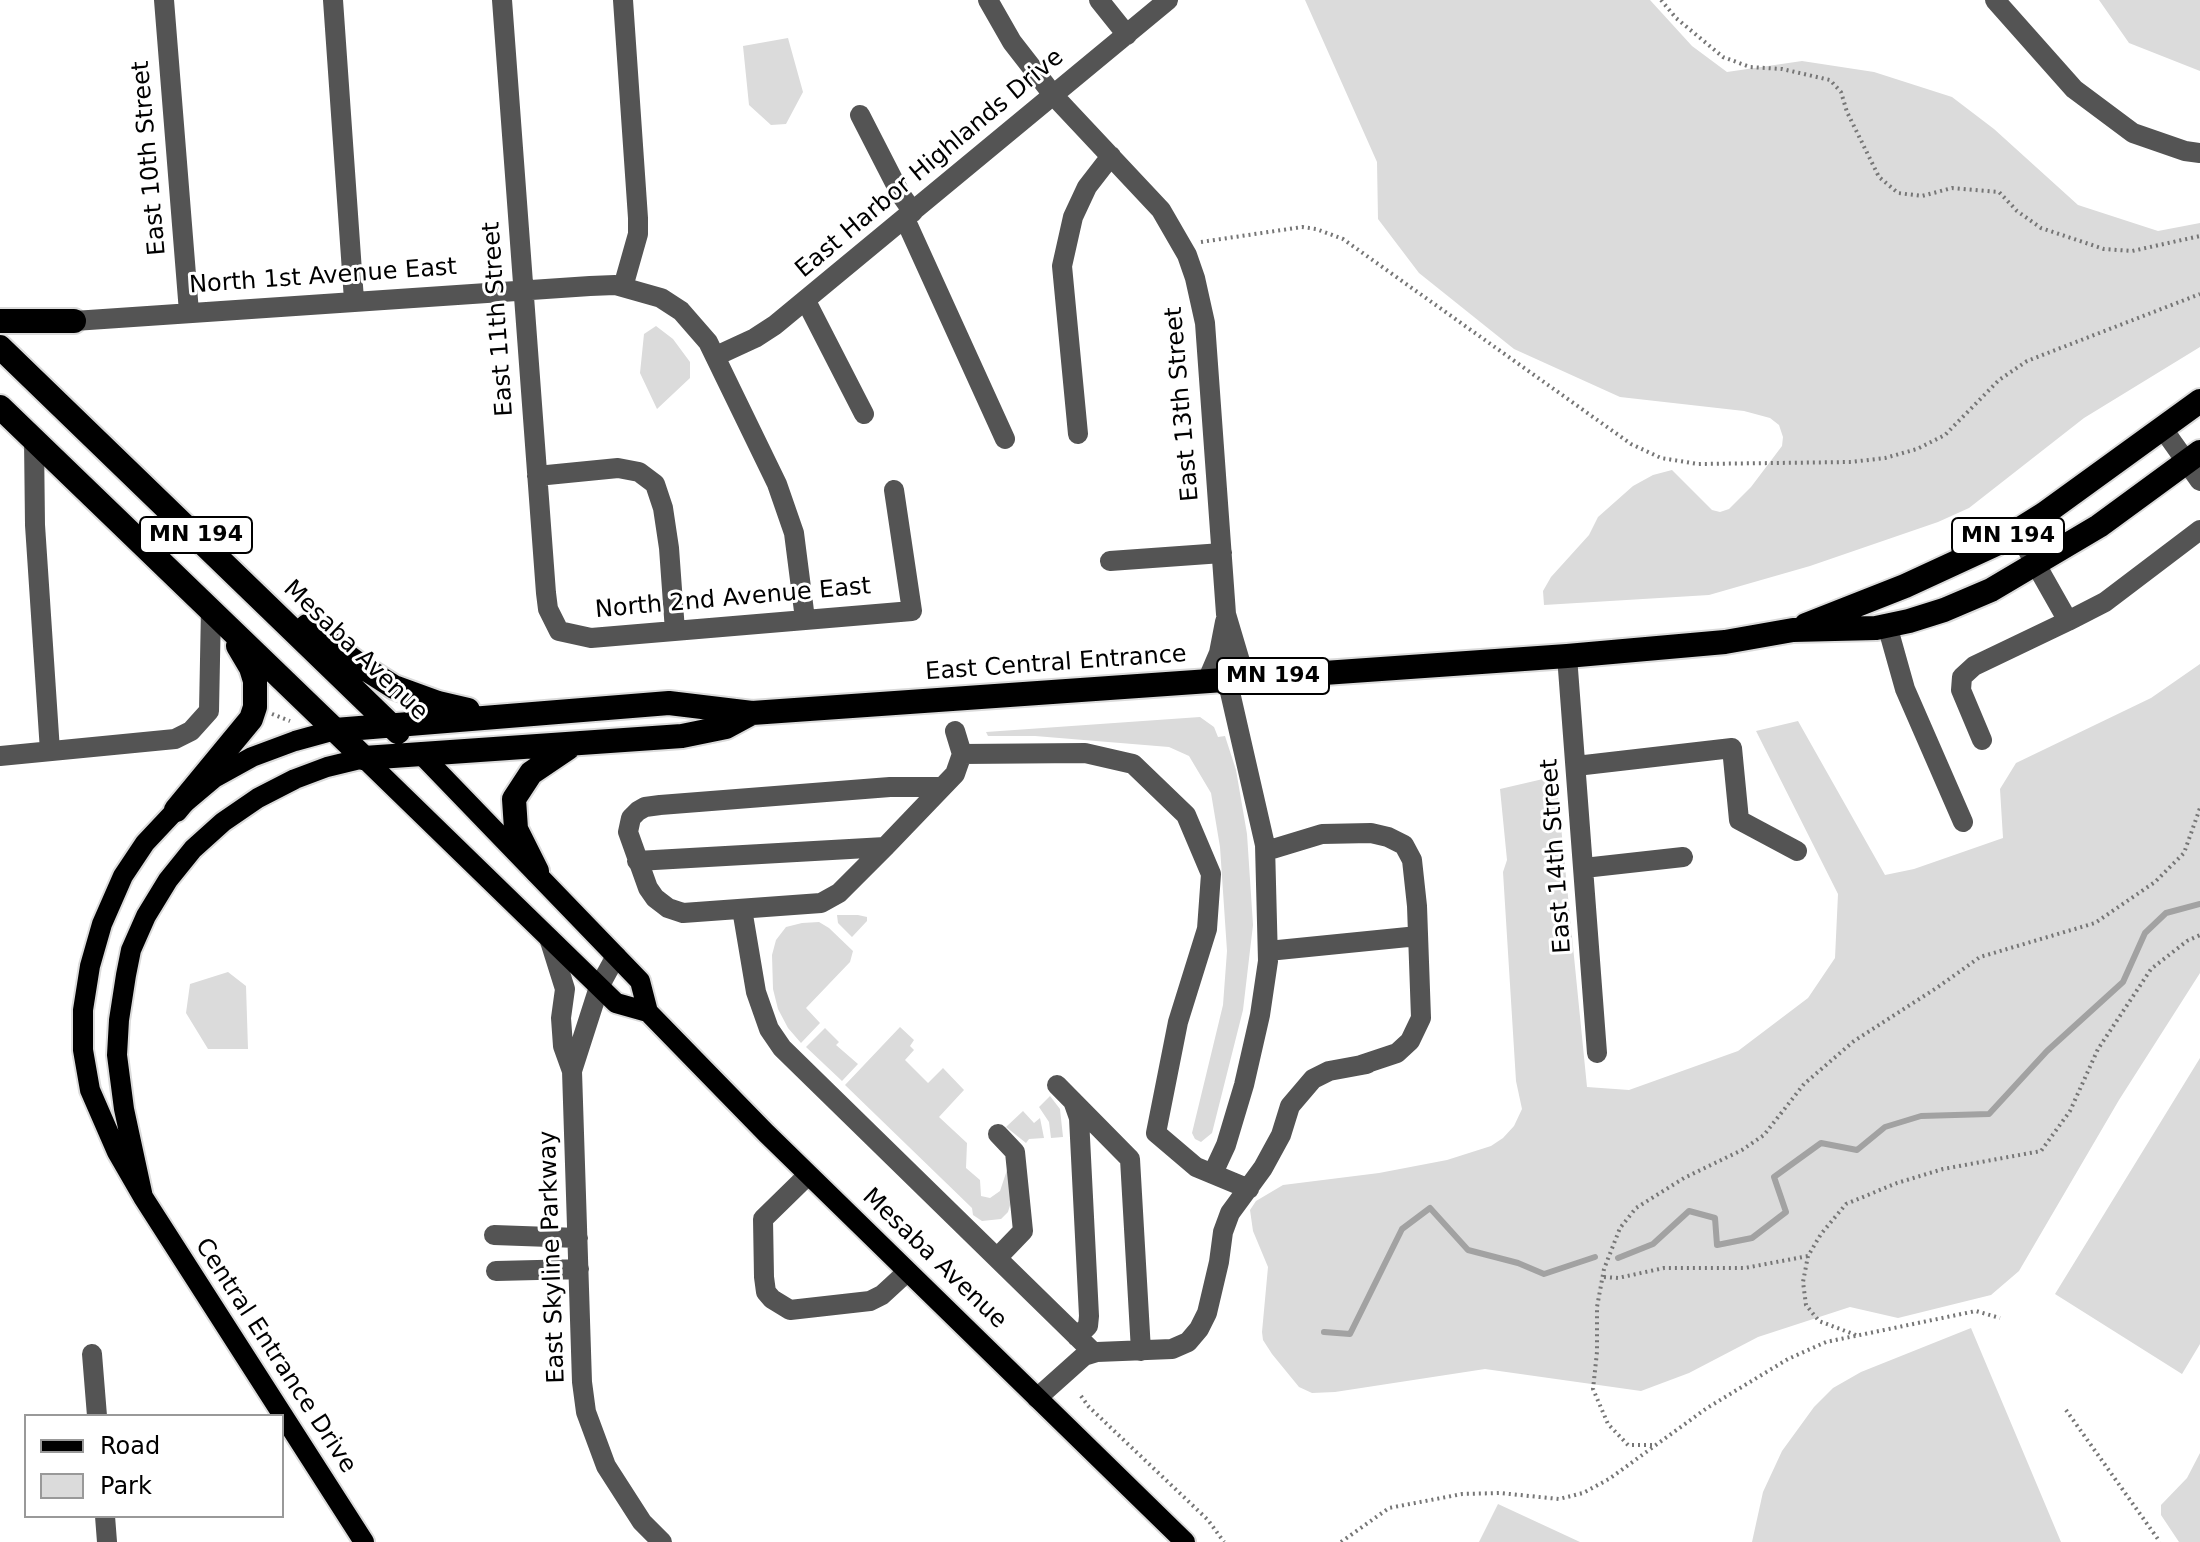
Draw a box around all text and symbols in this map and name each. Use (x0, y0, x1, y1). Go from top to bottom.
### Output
street label: East Harbor Highlands Drive (790, 44, 1070, 284)
street label: East 10th Street (127, 60, 173, 256)
street label: East 11th Street (478, 221, 520, 417)
street label: North 1st Avenue East (188, 253, 458, 301)
street label: East 13th Street (1160, 306, 1206, 502)
road number: MN 194 (140, 517, 252, 553)
road number: MN 194 (1952, 518, 2064, 554)
street label: North 2nd Avenue East (594, 573, 872, 625)
street label: Mesaba Avenue (277, 575, 433, 727)
street label: East Central Entrance (924, 640, 1188, 688)
road number: MN 194 (1217, 658, 1329, 694)
street label: East 14th Street (1536, 758, 1578, 954)
street label: East Skyline Parkway (534, 1130, 572, 1384)
street label: Mesaba Avenue (856, 1183, 1012, 1335)
street label: Central Entrance Drive (188, 1233, 362, 1479)
legend (24, 1414, 284, 1518)
text: Road (100, 1432, 160, 1460)
text: Park (100, 1472, 152, 1500)

